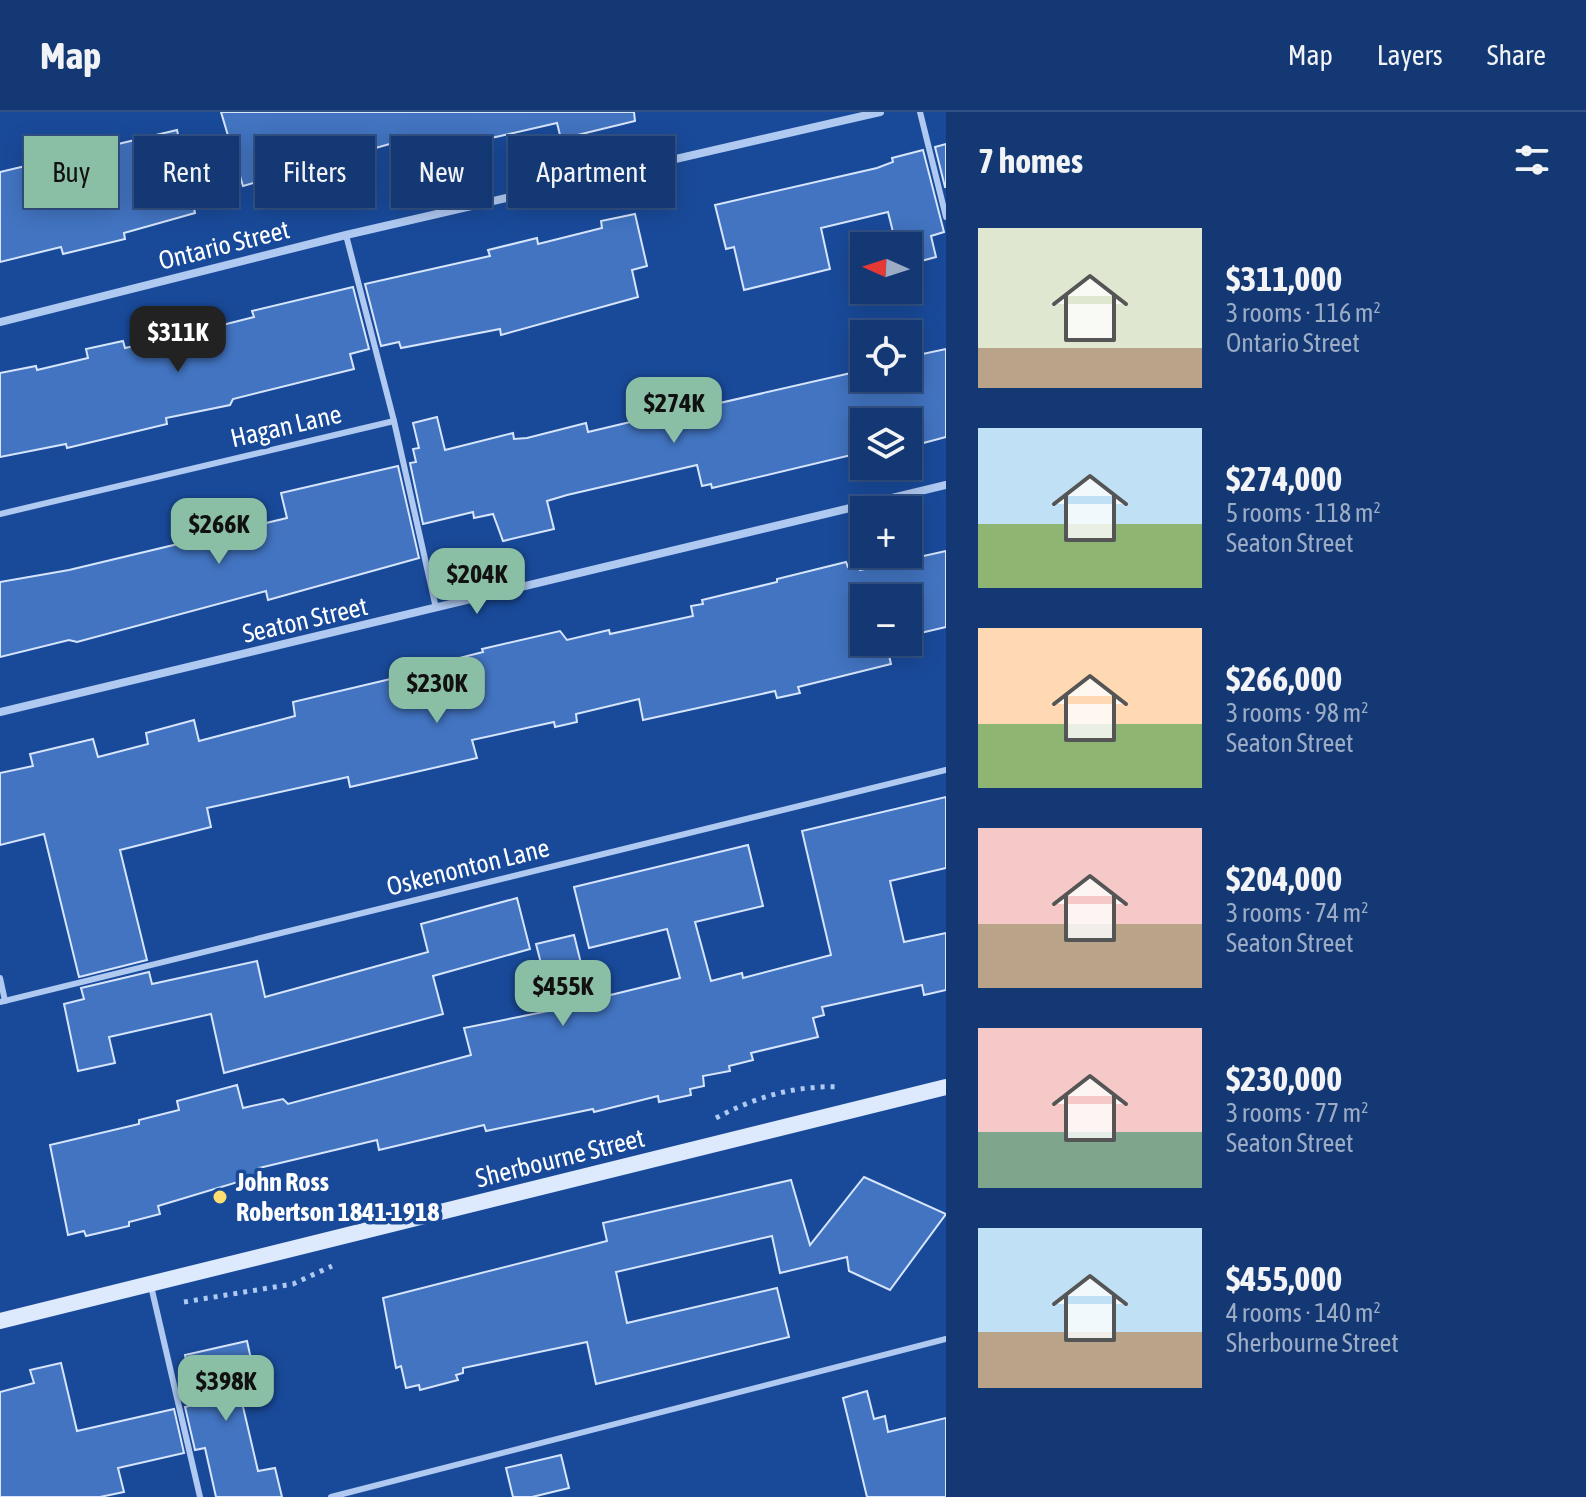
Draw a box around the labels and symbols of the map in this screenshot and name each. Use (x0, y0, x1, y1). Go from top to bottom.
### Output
street label: Ontario Street (155, 214, 293, 276)
north arrow (850, 232, 922, 304)
pin: $311K (122, 306, 234, 374)
pin: $274K (618, 377, 730, 445)
street label: Hagan Lane (228, 399, 344, 453)
pin: $266K (163, 498, 275, 566)
pin: $204K (421, 548, 533, 616)
street label: Seaton Street (240, 591, 370, 649)
pin: $230K (381, 657, 493, 725)
street label: Oskenonton Lane (383, 832, 553, 902)
pin: $455K (507, 960, 619, 1028)
street label: Sherbourne Street (473, 1123, 647, 1193)
place label: John Ross Robertson 1841-1918 (235, 1167, 439, 1227)
marker: John Ross Robertson 1841-1918 (211, 1188, 229, 1206)
pin: $398K (170, 1355, 282, 1423)

